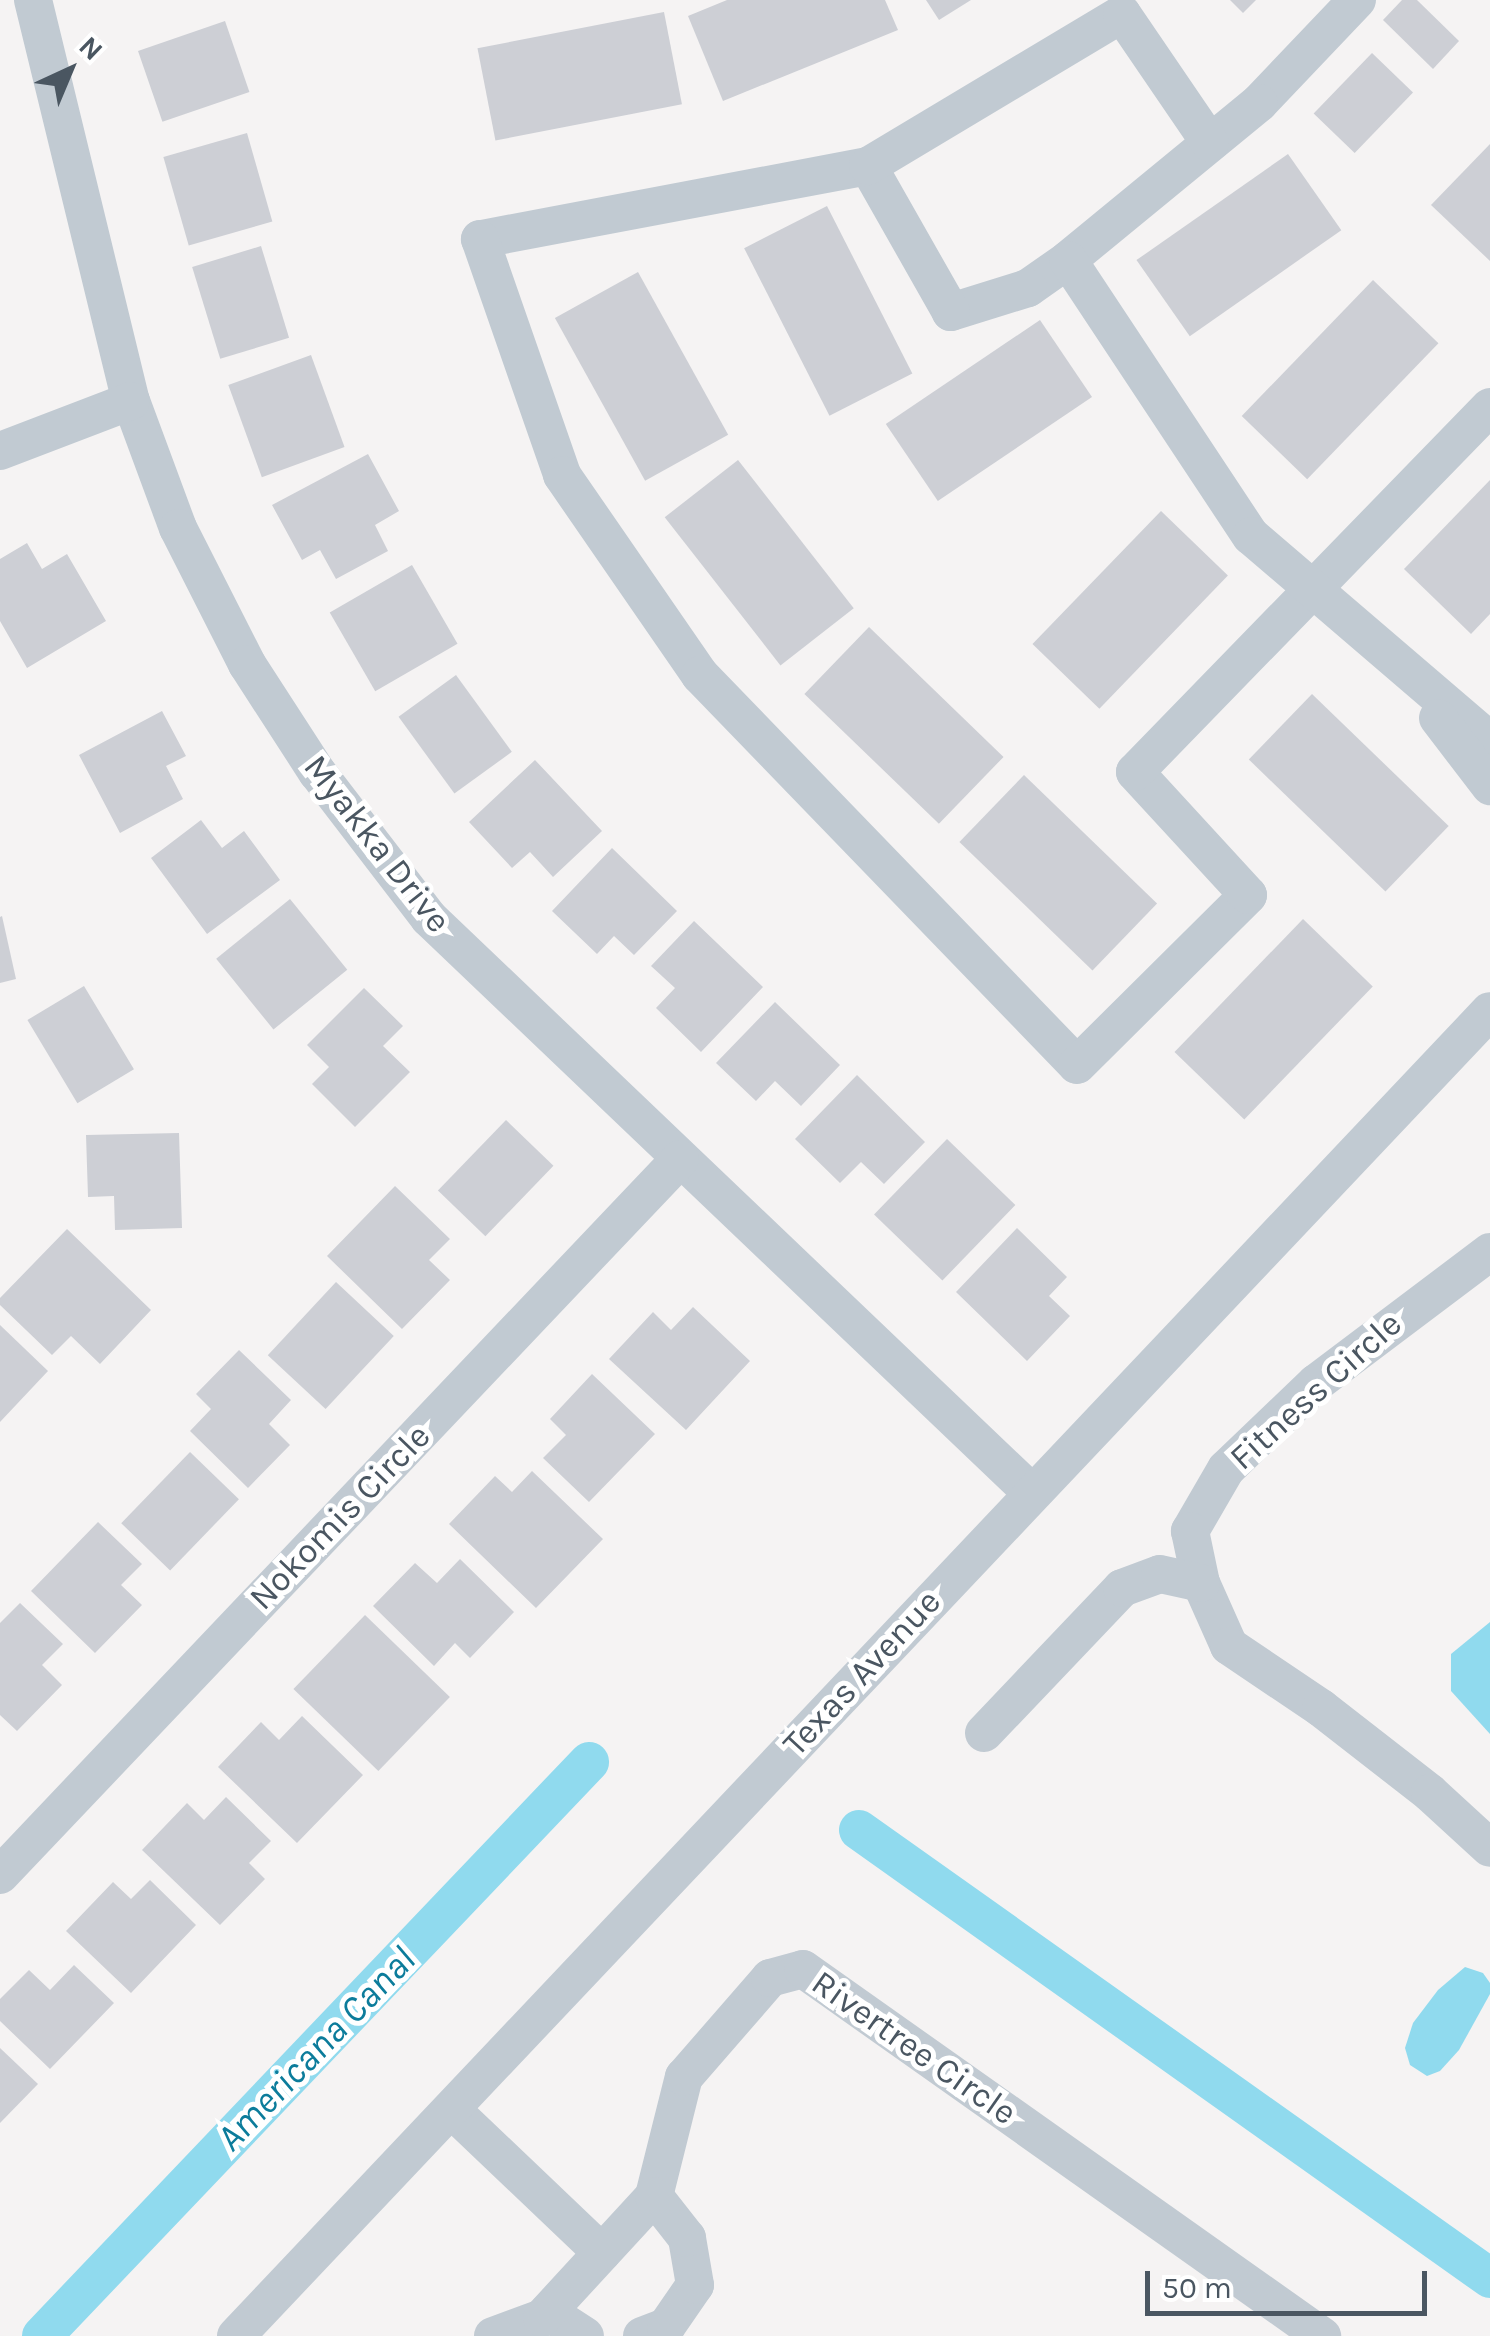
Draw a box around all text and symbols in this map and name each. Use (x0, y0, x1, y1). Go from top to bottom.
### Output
north arrow (20, 20, 120, 120)
text: N (72, 29, 110, 67)
street label: Myakka Drive (295, 747, 459, 941)
street label: Fitness Circle (1222, 1303, 1410, 1479)
street label: Nokomis Circle (241, 1415, 439, 1619)
street label: Texas Avenue (774, 1581, 950, 1765)
water label: Americana Canal (207, 1937, 425, 2161)
street label: Rivertree Circle (803, 1962, 1025, 2134)
scale bar (1150, 2251, 1432, 2313)
text: 50 m (1162, 2270, 1232, 2306)

